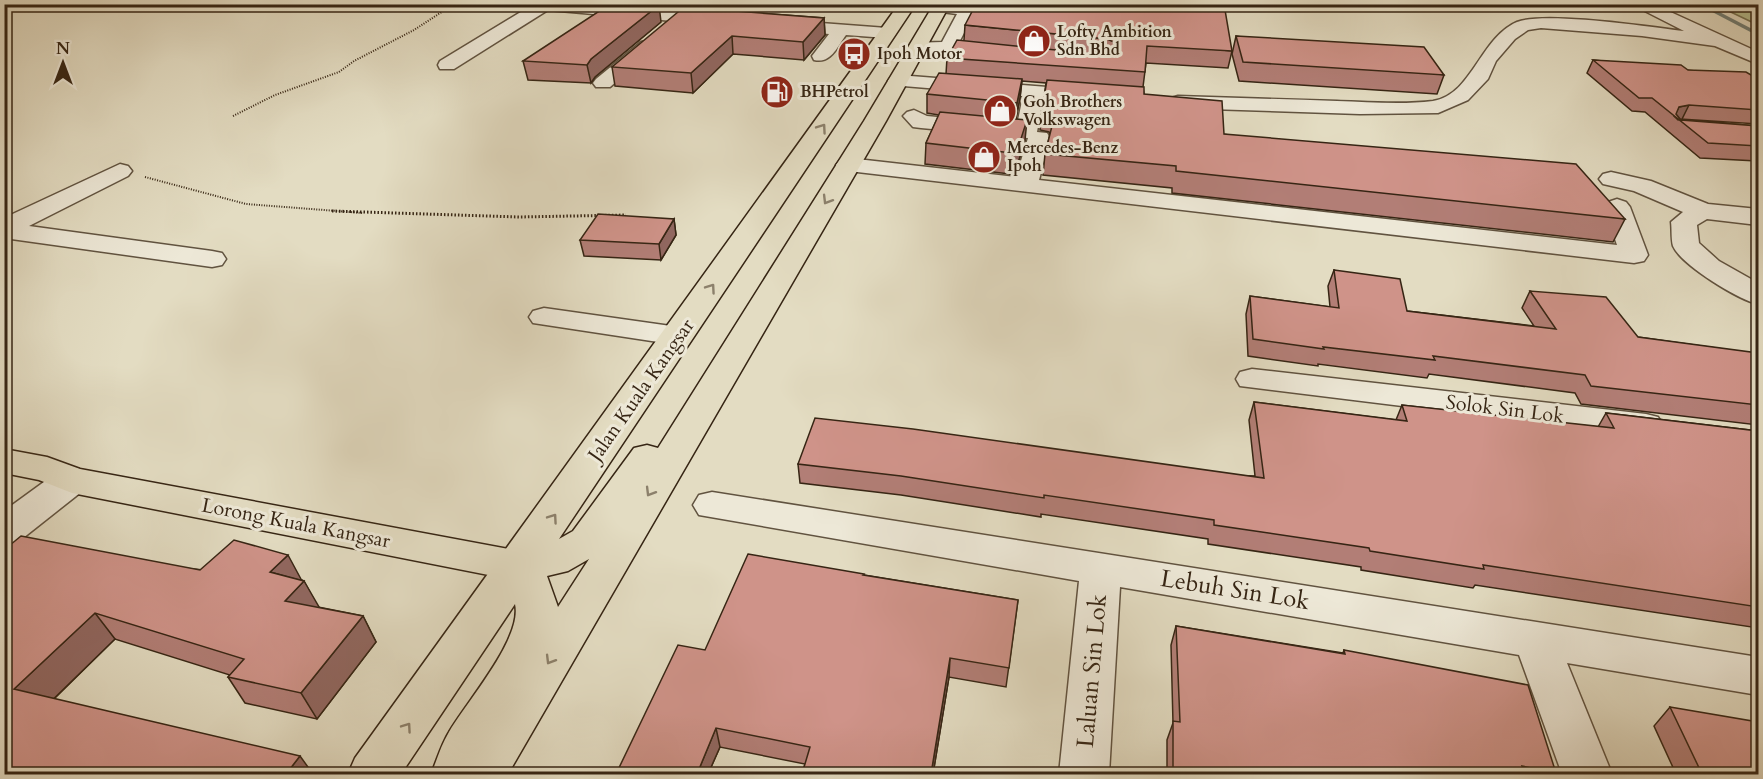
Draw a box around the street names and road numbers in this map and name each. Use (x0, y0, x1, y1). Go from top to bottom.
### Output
street label: Jalan Kuala Kangsar (580, 313, 701, 469)
street label: Solok Sin Lok (1444, 388, 1566, 430)
street label: Lorong Kuala Kangsar (200, 491, 393, 555)
street label: Lebuh Sin Lok (1158, 562, 1312, 618)
street label: Laluan Sin Lok (1069, 593, 1115, 749)

